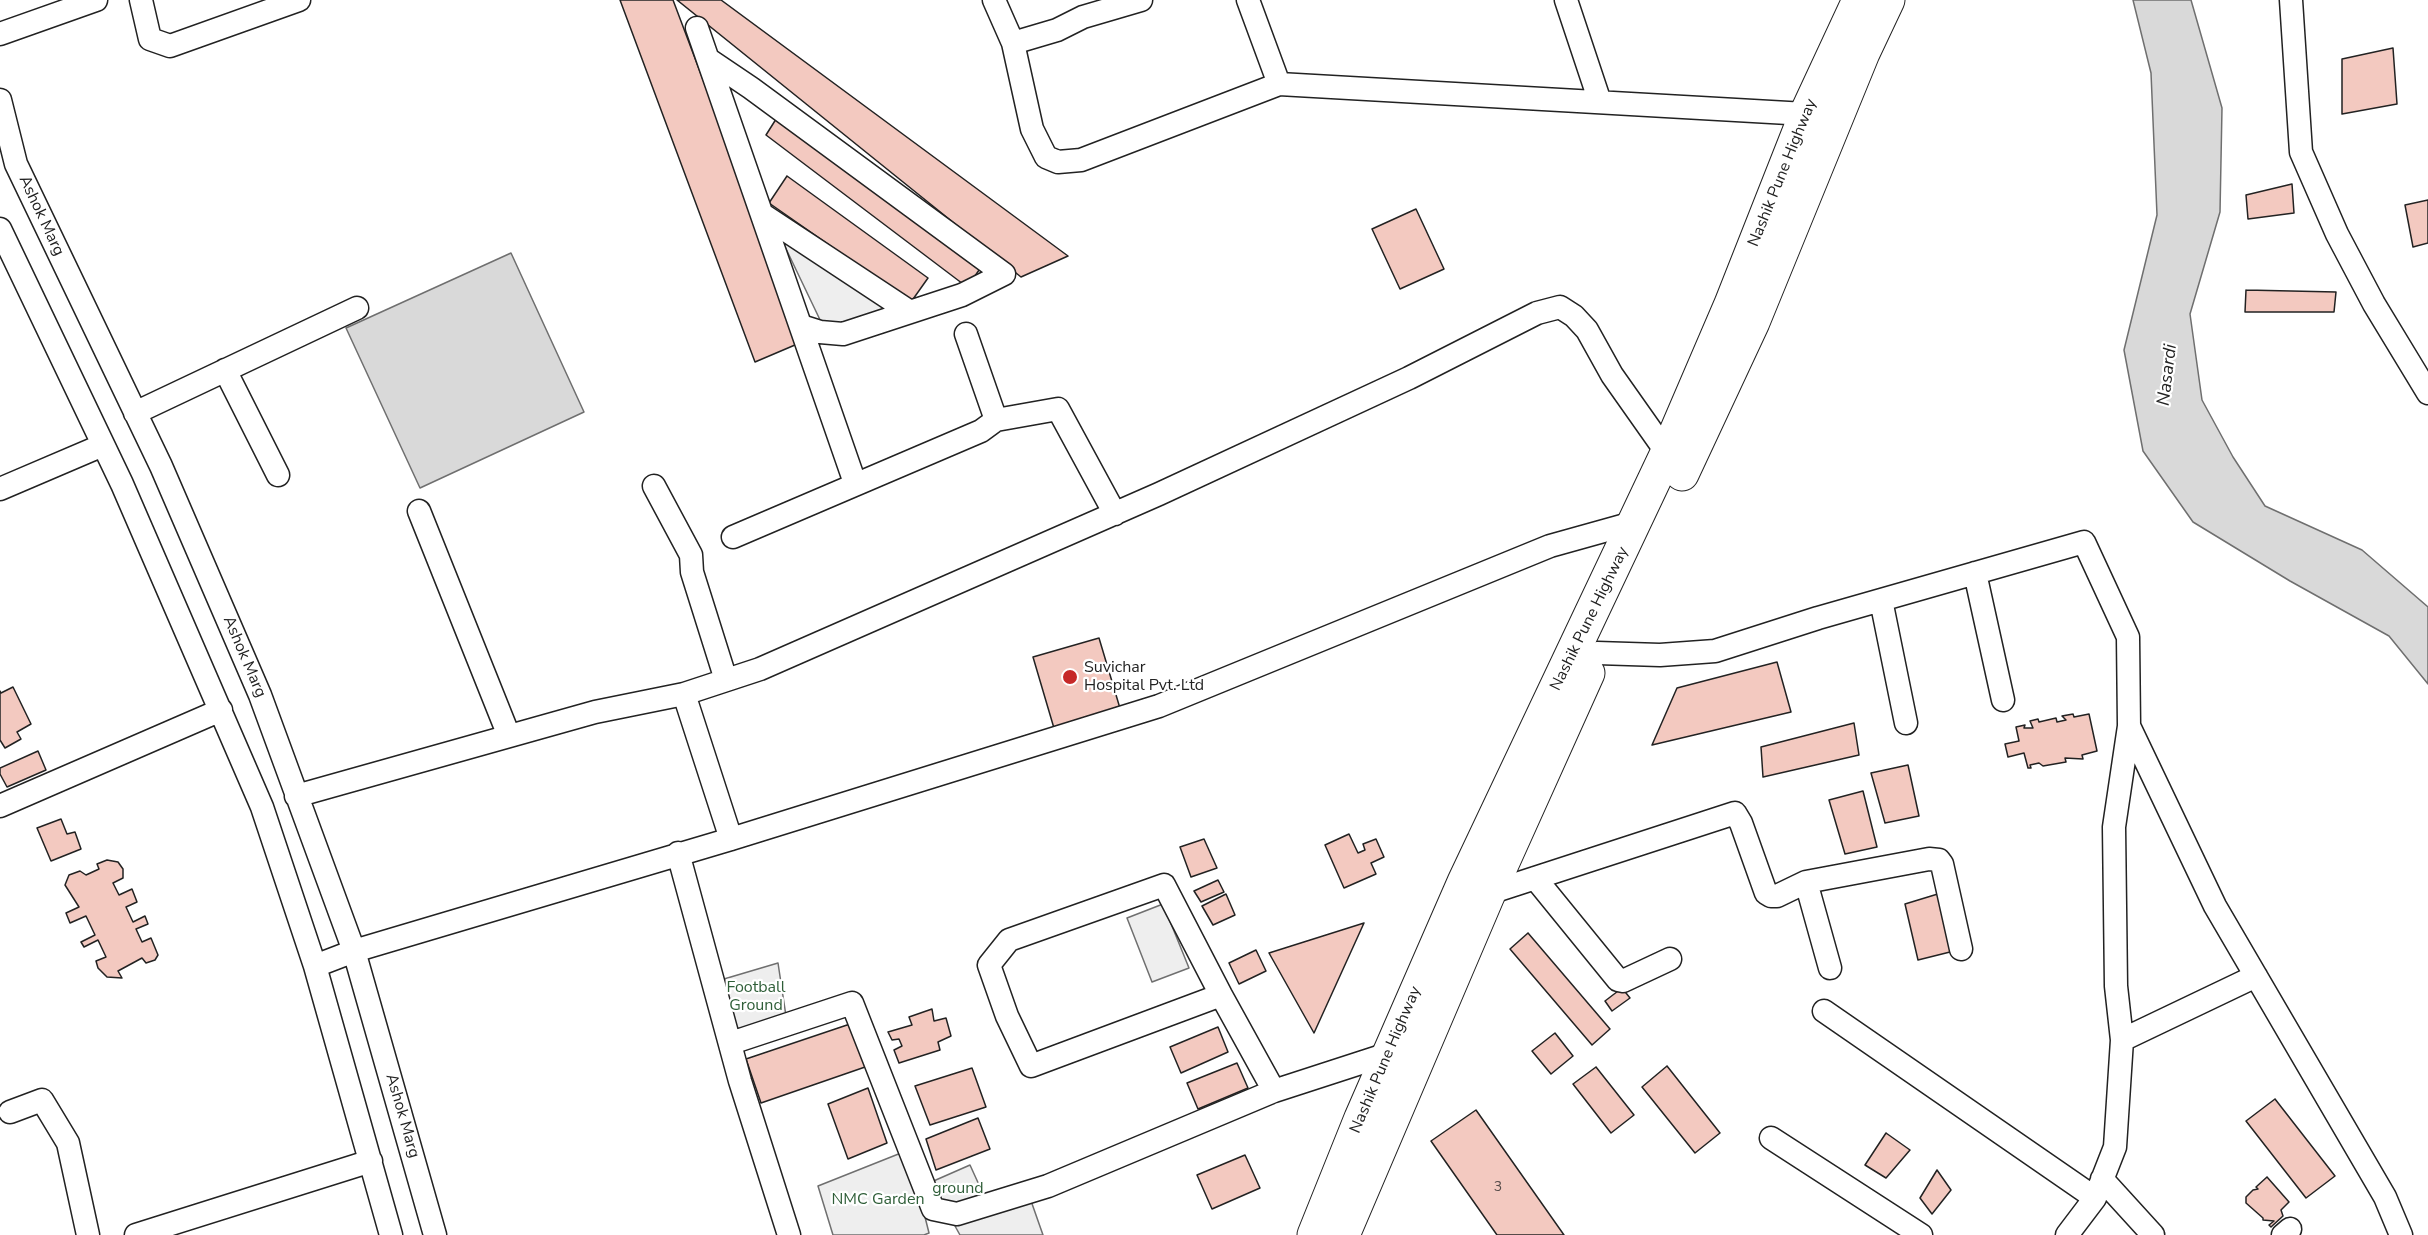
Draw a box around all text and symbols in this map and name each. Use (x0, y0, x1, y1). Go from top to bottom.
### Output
street label: Nashik Pune Highway (1745, 96, 1821, 250)
street label: Ashok Marg (14, 173, 68, 259)
water label: Nasardi (2154, 343, 2182, 407)
street label: Nashik Pune Highway (1547, 544, 1633, 694)
street label: Ashok Marg (218, 613, 270, 701)
place label: Suvichar Hospital Pvt. Ltd (1084, 658, 1204, 696)
marker: Suvichar Hospital Pvt. Ltd (1061, 668, 1079, 686)
park label: Football Ground (726, 978, 786, 1016)
street label: Nashik Pune Highway (1346, 984, 1426, 1136)
street label: Ashok Marg (381, 1072, 423, 1160)
park label: ground (932, 1179, 984, 1199)
house number: 3 (1494, 1180, 1502, 1196)
park label: NMC Garden (831, 1190, 925, 1210)

